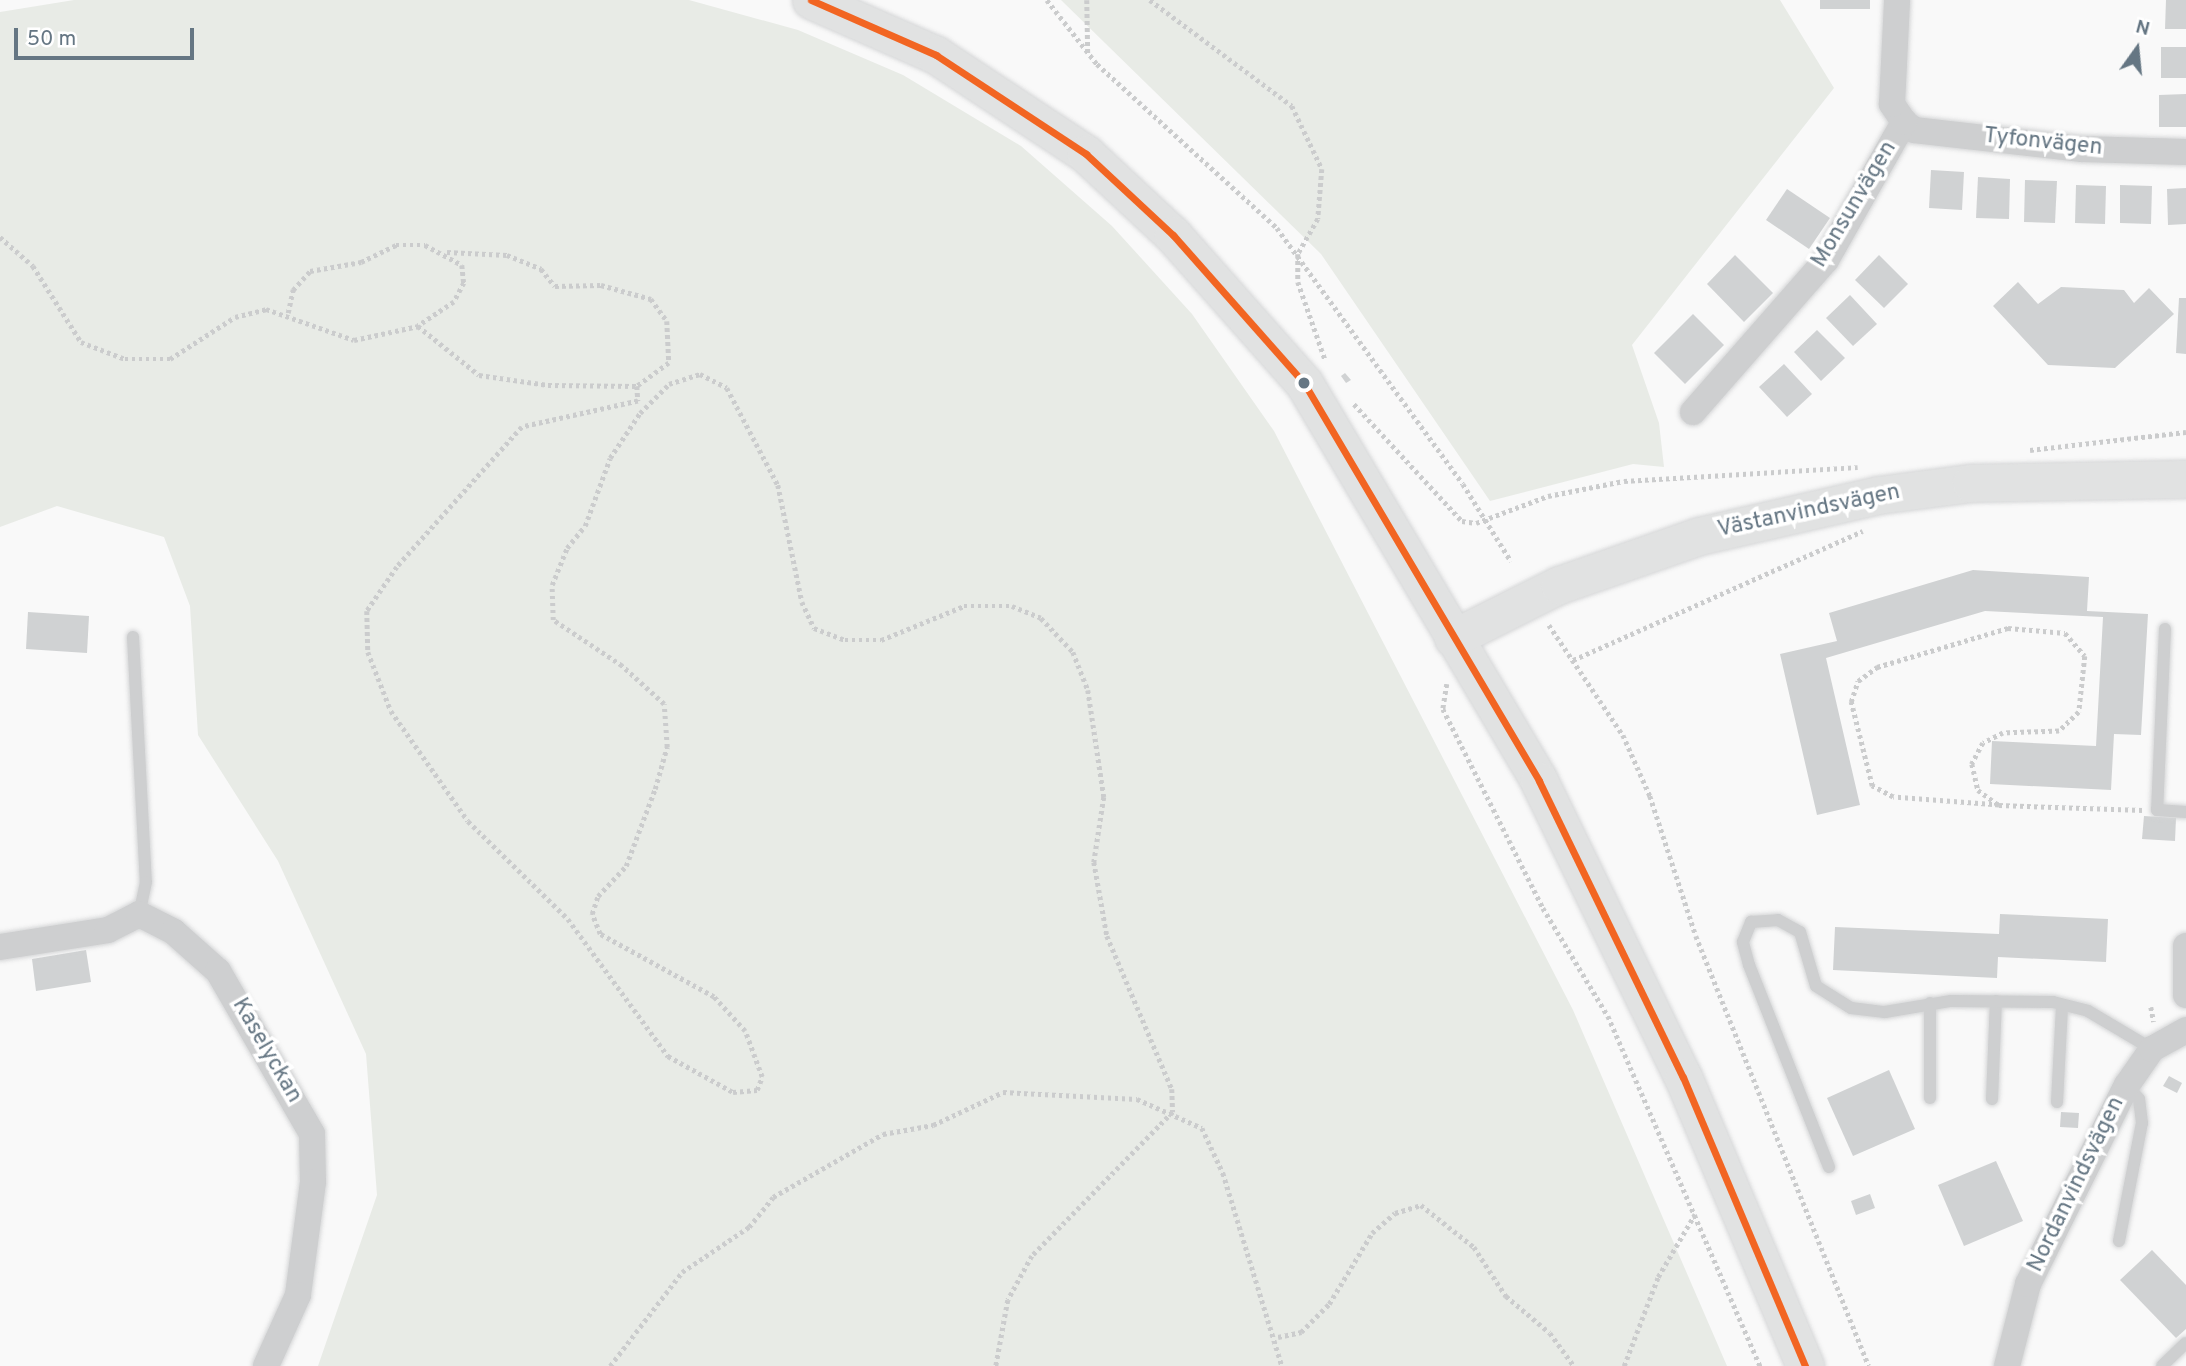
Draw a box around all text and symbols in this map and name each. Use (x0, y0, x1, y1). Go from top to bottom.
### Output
scale bar (18, 14, 198, 58)
north arrow (2102, 14, 2172, 84)
text: N (2133, 15, 2152, 42)
text: 50 m (27, 26, 76, 53)
street label: Tyfonvägen (1982, 123, 2104, 163)
street label: Monsunvägen (1806, 137, 1904, 273)
unlabelled marker (1297, 376, 1311, 390)
street label: Västanvindsvägen (1715, 479, 1903, 545)
street label: Kaselyckan (225, 994, 307, 1108)
street label: Nordanvindsvägen (2023, 1093, 2131, 1277)

